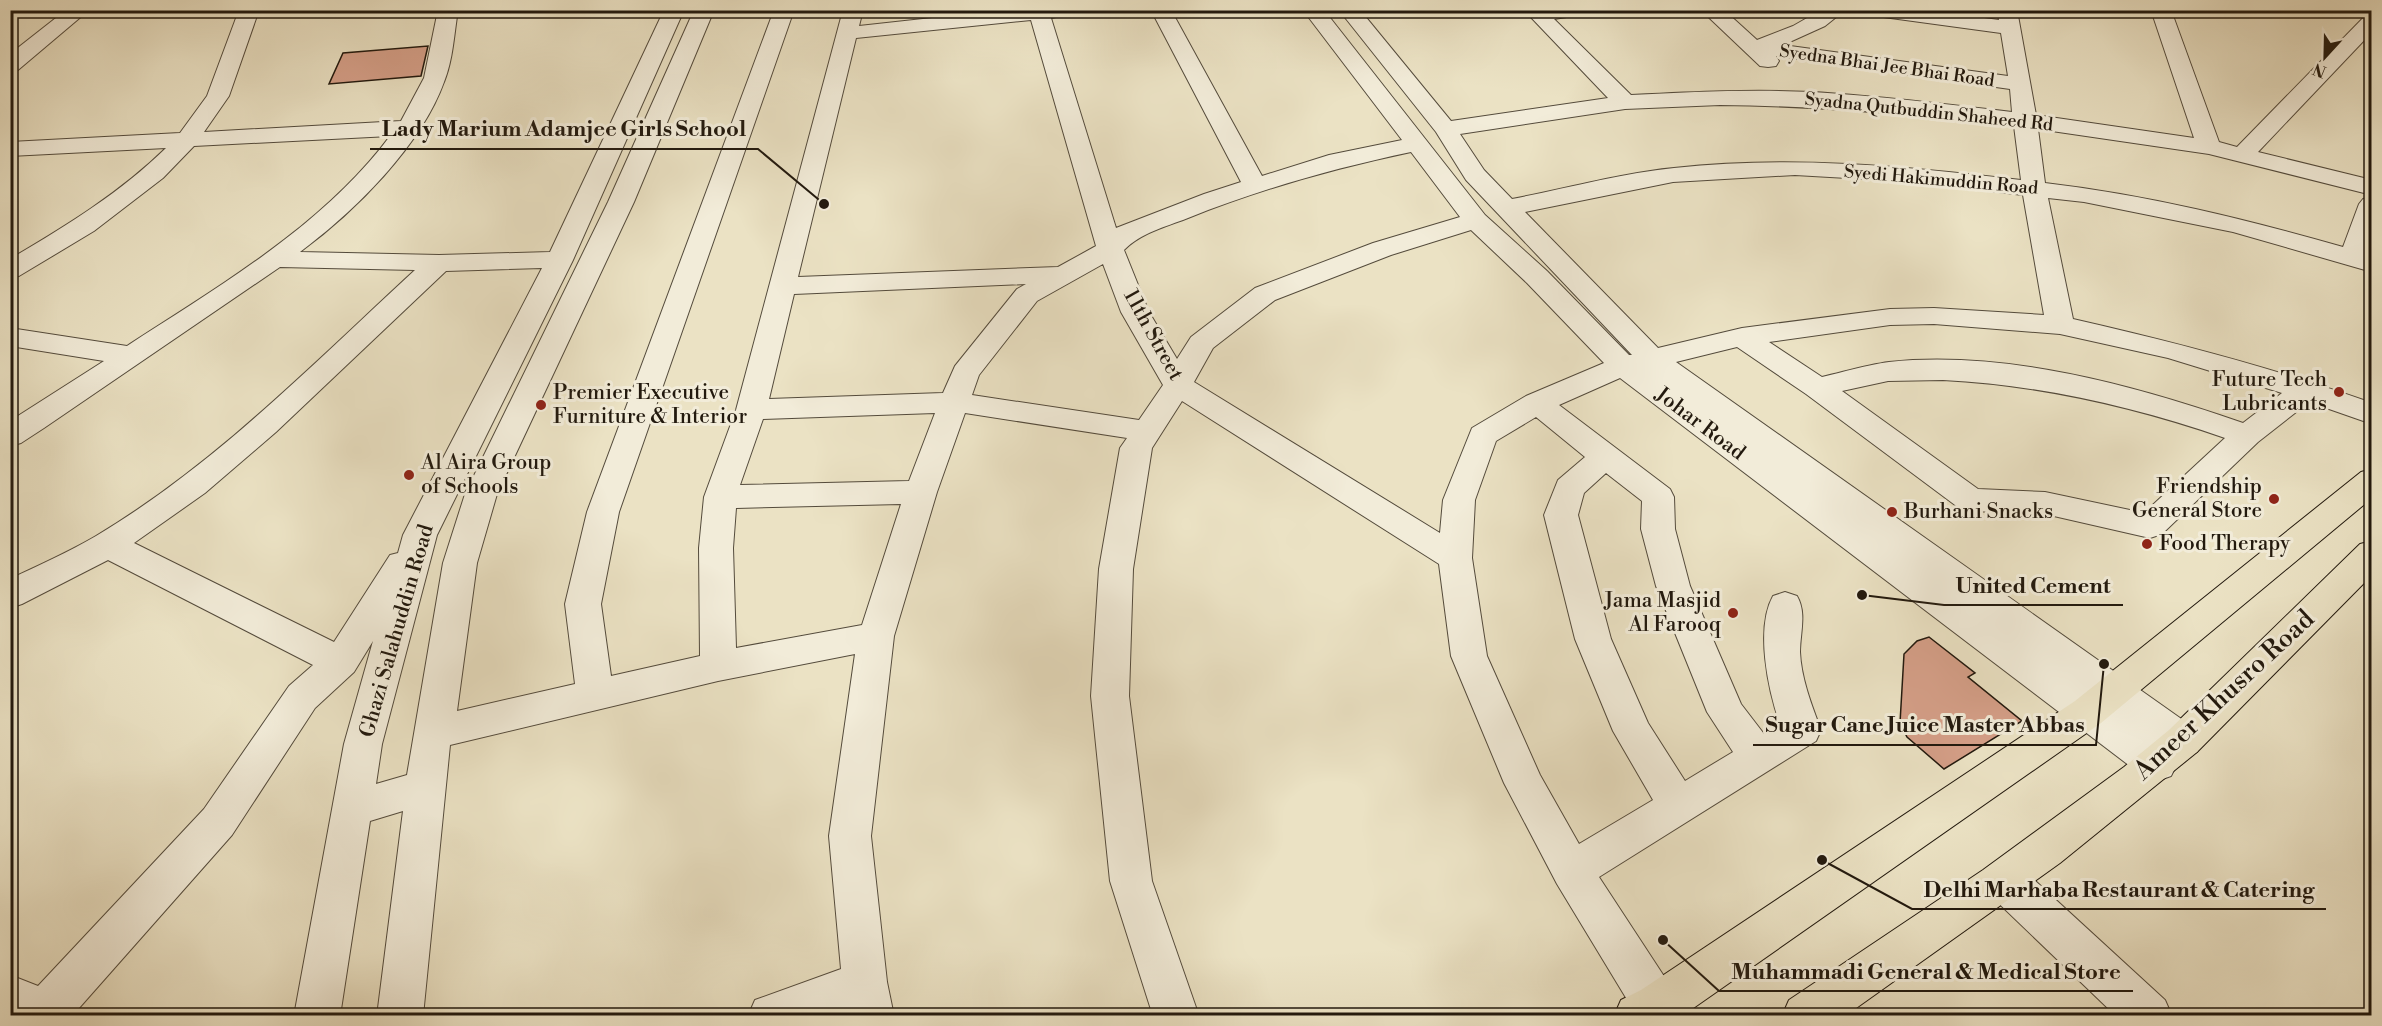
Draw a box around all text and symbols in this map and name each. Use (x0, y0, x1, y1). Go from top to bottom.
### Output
north arrow (2295, 27, 2355, 87)
street label: Syedna Bhai Jee Bhai Road (1778, 40, 1997, 93)
text: N (2310, 58, 2329, 82)
street label: Syadna Qutbuddin Shaheed Rd (1804, 88, 2055, 137)
callout: Lady Marium Adamjee Girls School (370, 109, 758, 149)
text: Lady Marium Adamjee Girls School (382, 116, 746, 143)
street label: Syedi Hakimuddin Road (1843, 160, 2040, 200)
street label: 11th Street (1117, 285, 1189, 386)
place label: Future Tech Lubricants (2212, 367, 2327, 417)
place label: Premier Executive Furniture & Interior (553, 380, 747, 430)
street label: Johar Road (1649, 381, 1750, 466)
marker: Future Tech Lubricants (2332, 385, 2346, 399)
marker: Premier Executive Furniture & Interior (534, 398, 548, 412)
place label: Al Aira Group of Schools (420, 450, 551, 500)
marker: Al Aira Group of Schools (402, 468, 416, 482)
place label: Friendship General Store (2132, 474, 2262, 524)
marker: Friendship General Store (2267, 492, 2281, 506)
place label: Burhani Snacks (1903, 499, 2053, 525)
marker: Burhani Snacks (1885, 505, 1899, 519)
street label: Ghazi Salahuddin Road (354, 521, 440, 740)
place label: Food Therapy (2159, 531, 2291, 557)
marker: Food Therapy (2140, 537, 2154, 551)
callout: United Cement (1944, 565, 2123, 605)
text: United Cement (1955, 573, 2111, 600)
place label: Jama Masjid Al Farooq (1603, 588, 1721, 638)
street label: Ameer Khusro Road (2126, 603, 2321, 788)
marker: Jama Masjid Al Farooq (1726, 606, 1740, 620)
callout: Sugar Cane Juice Master Abbas (1753, 705, 2096, 745)
text: Sugar Cane Juice Master Abbas (1765, 712, 2085, 739)
callout: Delhi Marhaba Restaurant & Catering (1912, 869, 2326, 909)
text: Delhi Marhaba Restaurant & Catering (1924, 877, 2315, 904)
callout: Muhammadi General & Medical Store (1719, 951, 2133, 991)
text: Muhammadi General & Medical Store (1731, 959, 2121, 986)

